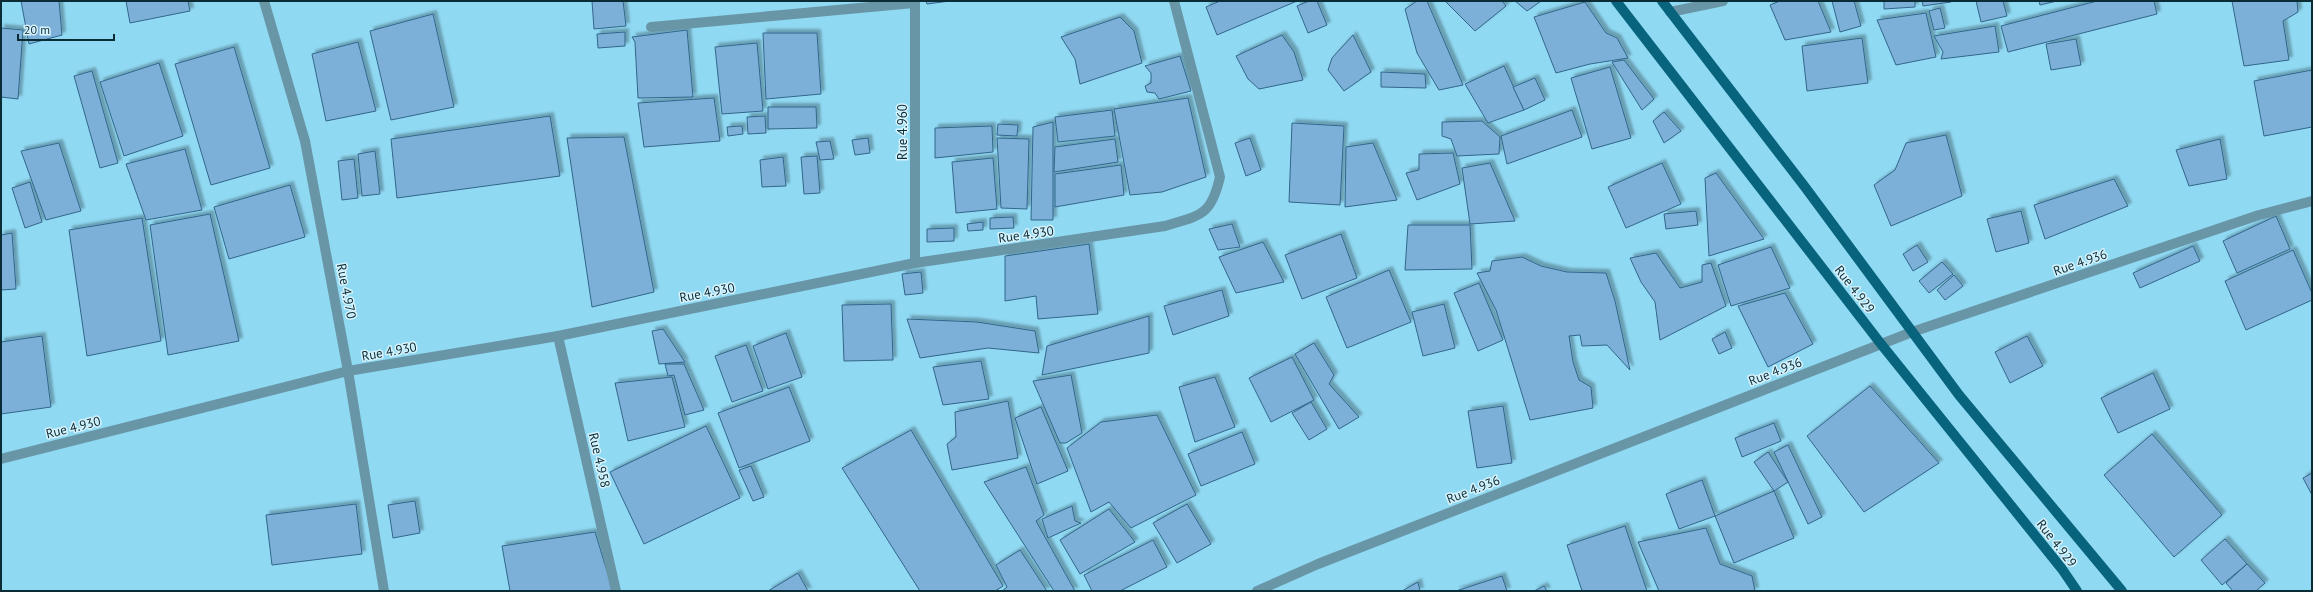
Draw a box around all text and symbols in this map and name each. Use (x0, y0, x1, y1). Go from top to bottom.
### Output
scale bar (18, 16, 114, 42)
text: 20 m (24, 22, 50, 37)
street label: Rue 4.960 (894, 104, 911, 160)
street label: Rue 4.930 (997, 222, 1055, 247)
street label: Rue 4.936 (2051, 245, 2109, 280)
street label: Rue 4.970 (333, 262, 360, 320)
street label: Rue 4.929 (1831, 262, 1878, 317)
street label: Rue 4.930 (678, 279, 736, 306)
street label: Rue 4.930 (360, 338, 418, 365)
street label: Rue 4.936 (1746, 354, 1804, 389)
street label: Rue 4.930 (44, 412, 102, 442)
street label: Rue 4.958 (585, 431, 614, 489)
street label: Rue 4.936 (1444, 472, 1502, 507)
street label: Rue 4.929 (2033, 516, 2080, 571)

